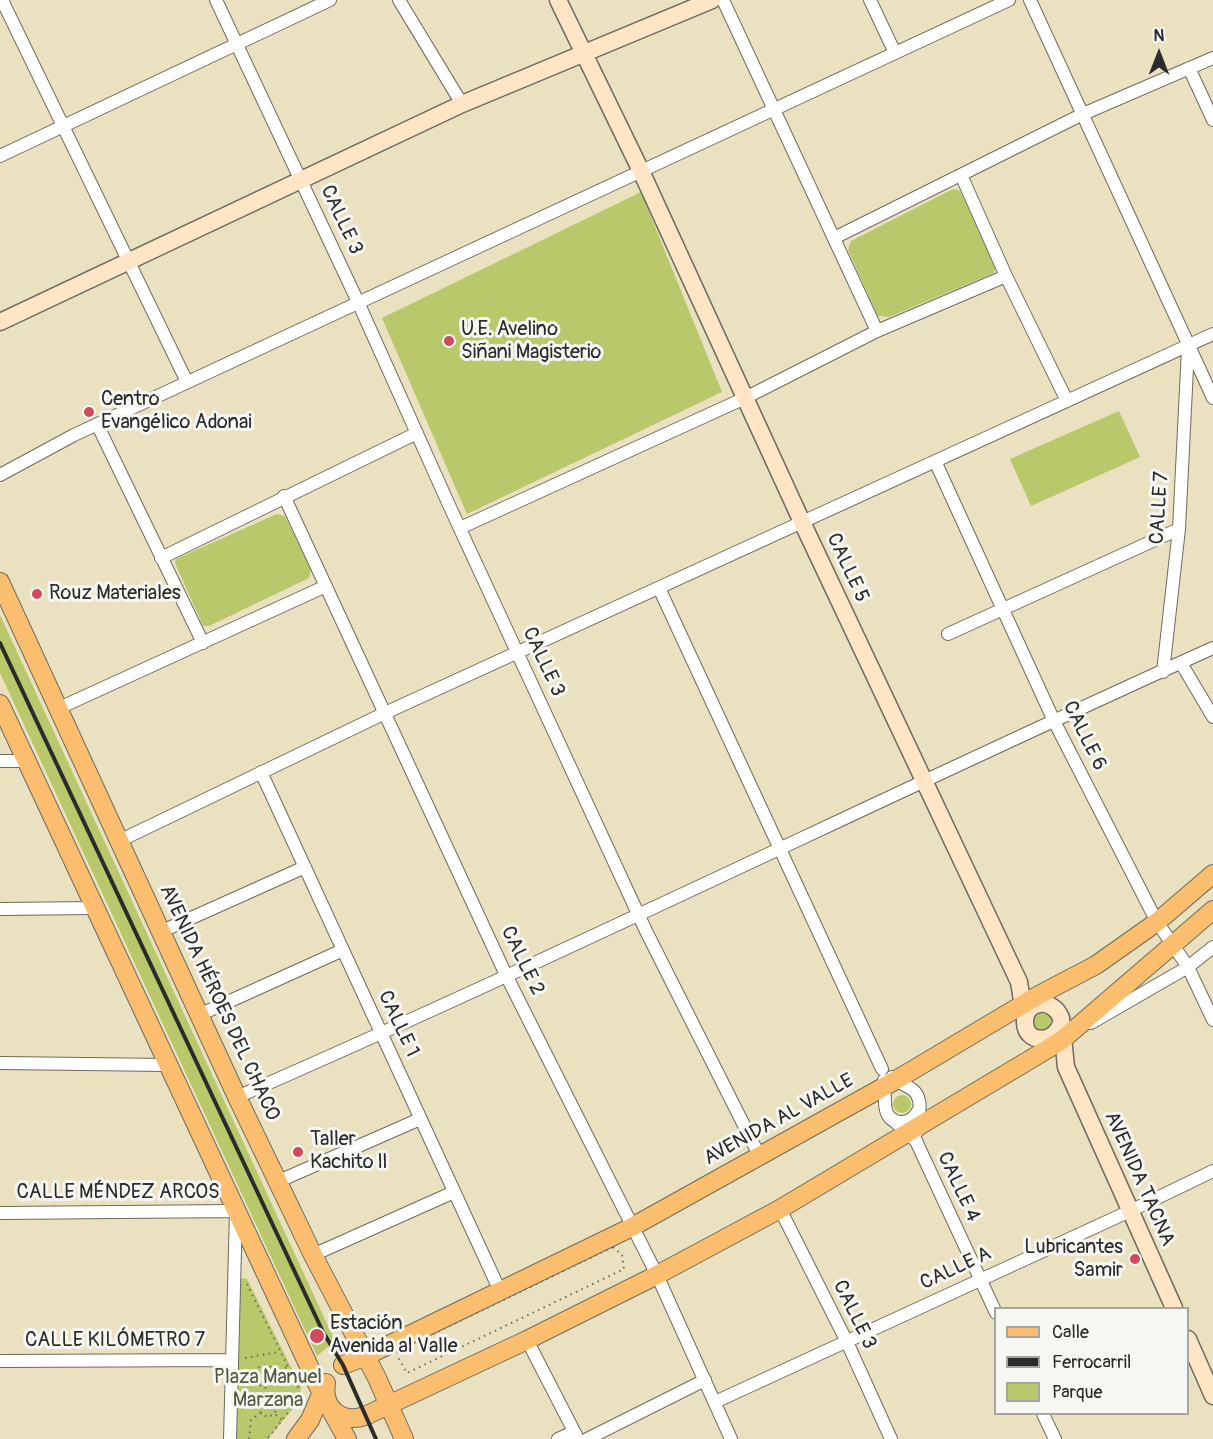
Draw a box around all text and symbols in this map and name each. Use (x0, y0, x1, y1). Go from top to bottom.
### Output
north arrow (1129, 24, 1189, 84)
text: N (1154, 26, 1164, 46)
street label: CALLE 3 (315, 181, 367, 259)
place label: U.E. Avelino Siñani Magisterio (461, 318, 601, 365)
marker: U.E. Avelino Siñani Magisterio (442, 334, 456, 348)
place label: Centro Evangélico Adonai (101, 388, 252, 435)
marker: Centro Evangélico Adonai (82, 405, 96, 419)
street label: CALLE 7 (1145, 471, 1175, 545)
street label: CALLE 5 (821, 530, 873, 606)
place label: Rouz Materiales (49, 582, 181, 606)
marker: Rouz Materiales (30, 587, 44, 601)
street label: CALLE 3 (517, 623, 569, 701)
street label: CALLE 6 (1057, 697, 1111, 775)
street label: AVENIDA HÉROES DEL CHACO (154, 881, 284, 1125)
street label: CALLE 2 (495, 923, 549, 999)
street label: CALLE 1 (372, 987, 424, 1061)
street label: AVENIDA AL VALLE (700, 1069, 858, 1171)
street label: AVENIDA TACNA (1099, 1108, 1179, 1250)
place label: Taller Kachito ll (310, 1128, 387, 1175)
marker: Taller Kachito ll (291, 1145, 305, 1159)
street label: CALLE 4 (931, 1148, 985, 1226)
street label: CALLE MÉNDEZ ARCOS (16, 1181, 220, 1205)
place label: Lubricantes Samir (1024, 1236, 1123, 1283)
street label: CALLE A (917, 1242, 995, 1296)
marker: Lubricantes Samir (1128, 1252, 1142, 1266)
street label: CALLE 3 (827, 1277, 881, 1353)
legend (994, 1307, 1189, 1415)
place label: Estación Avenida al Valle (330, 1312, 458, 1359)
text: Calle (1052, 1321, 1089, 1344)
marker: Estación Avenida al Valle (308, 1327, 326, 1345)
street label: CALLE KILÓMETRO 7 (25, 1329, 205, 1353)
text: Ferrocarril (1052, 1351, 1131, 1374)
park label: Plaza Manuel Marzana (214, 1366, 322, 1413)
text: Parque (1052, 1381, 1102, 1404)

